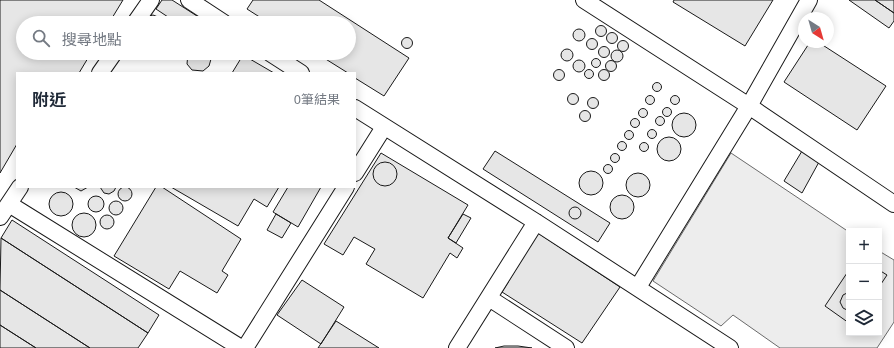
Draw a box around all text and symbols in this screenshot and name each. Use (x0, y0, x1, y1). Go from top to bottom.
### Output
north arrow (798, 12, 834, 48)
search box (16, 16, 356, 60)
icon: search (30, 27, 52, 49)
text: 搜尋地點 (62, 28, 122, 49)
text: 附近 (32, 86, 66, 111)
text: 0筆結果 (294, 89, 340, 108)
map controls (846, 228, 882, 336)
button: + (846, 228, 882, 264)
button: − (846, 264, 882, 300)
button: layers (846, 300, 882, 336)

